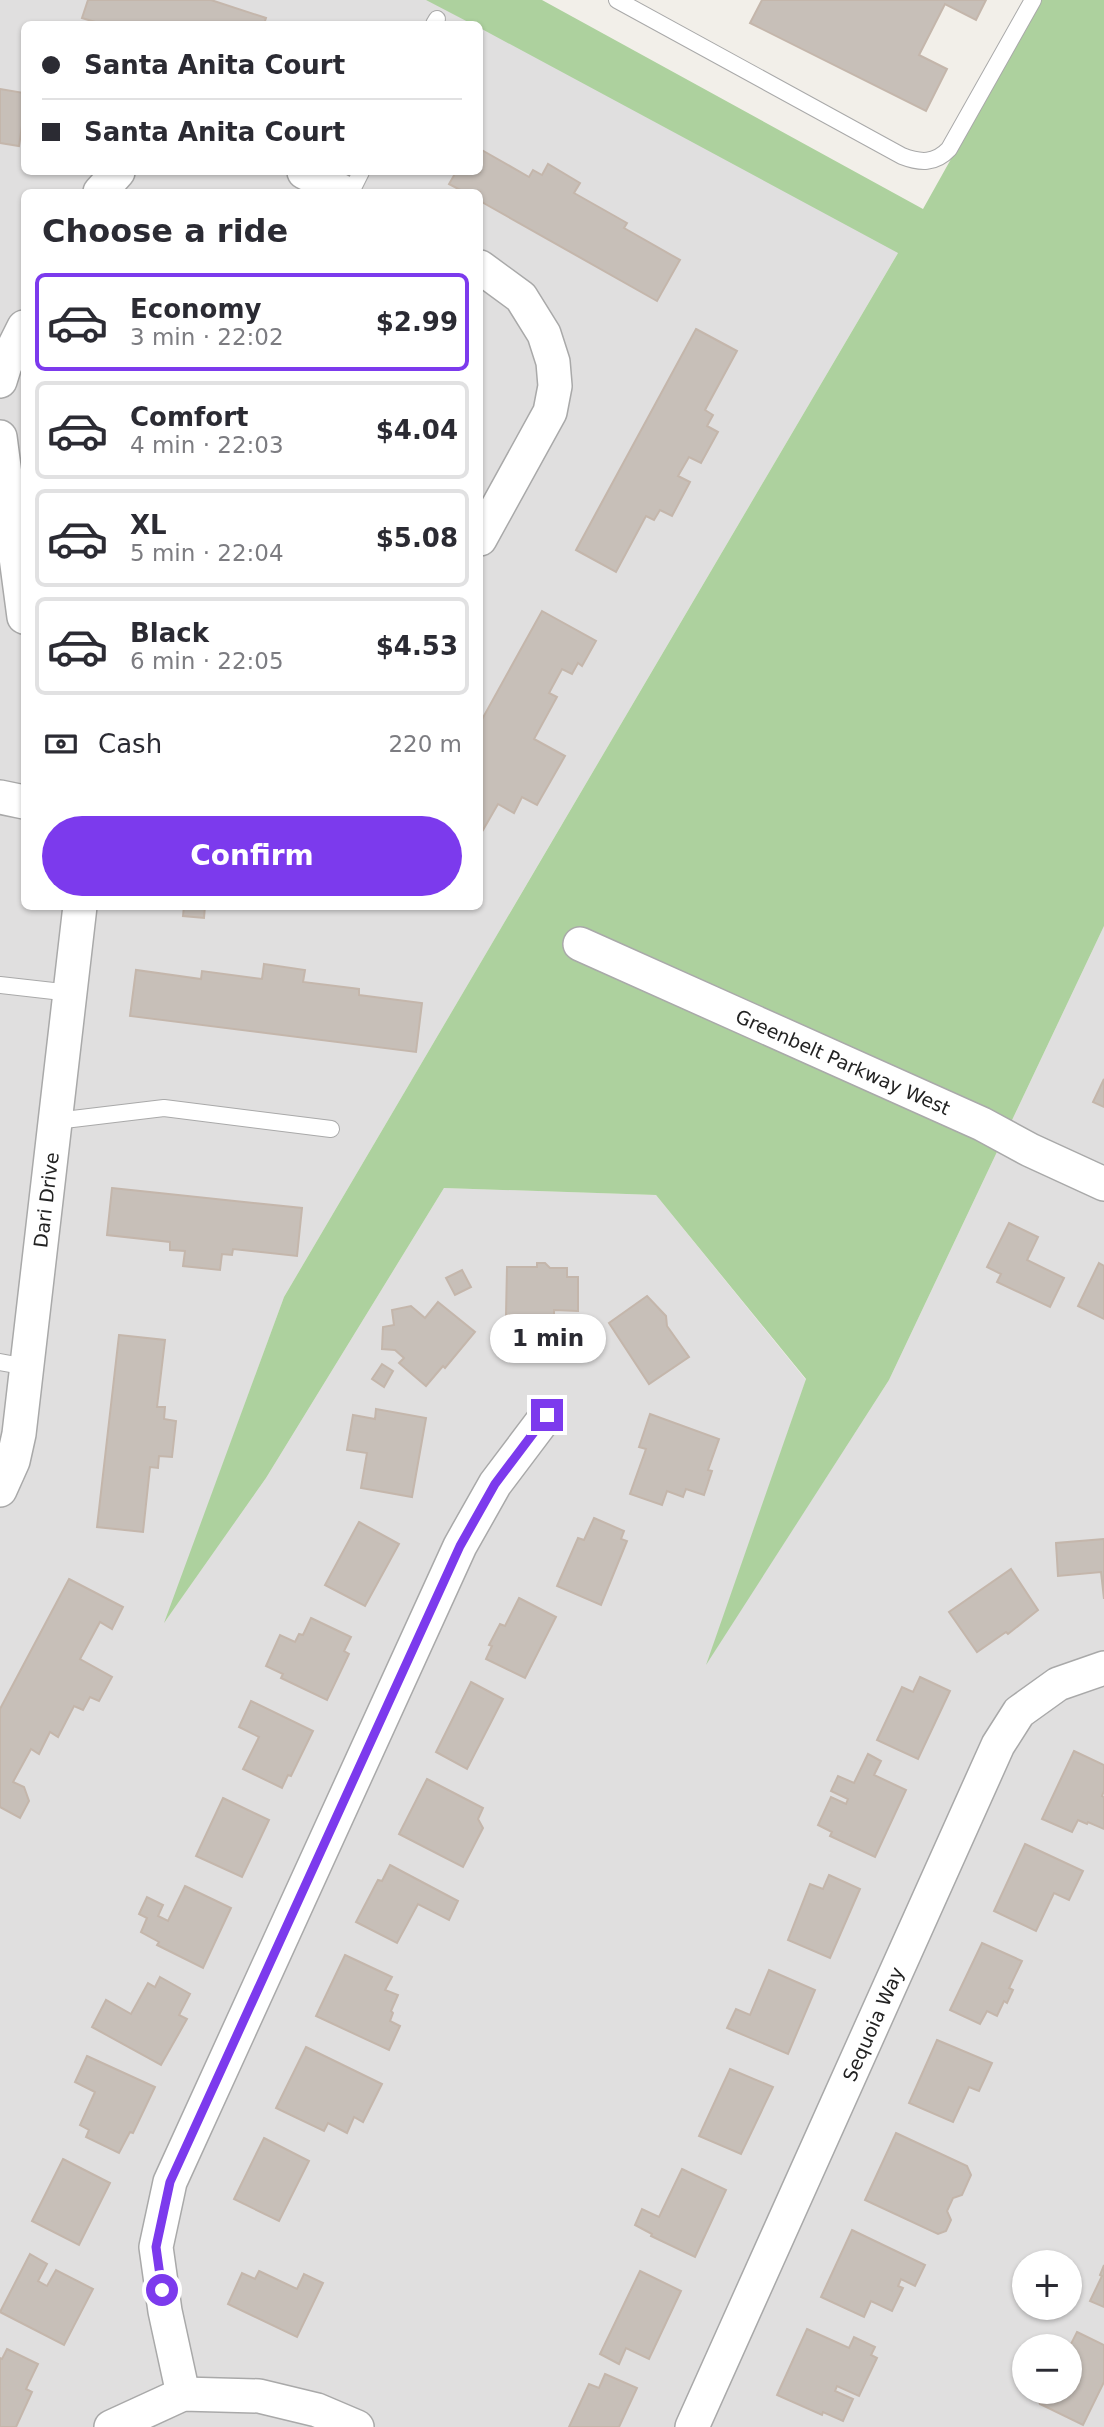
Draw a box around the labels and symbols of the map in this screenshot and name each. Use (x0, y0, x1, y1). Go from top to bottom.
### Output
street label: Greenbelt Parkway West (732, 1005, 954, 1119)
street label: Dari Drive (29, 1151, 63, 1249)
callout: 1 min (489, 1314, 605, 1362)
route end (531, 1399, 563, 1431)
street label: Sequoia Way (838, 1963, 908, 2085)
route start (146, 2274, 178, 2306)

